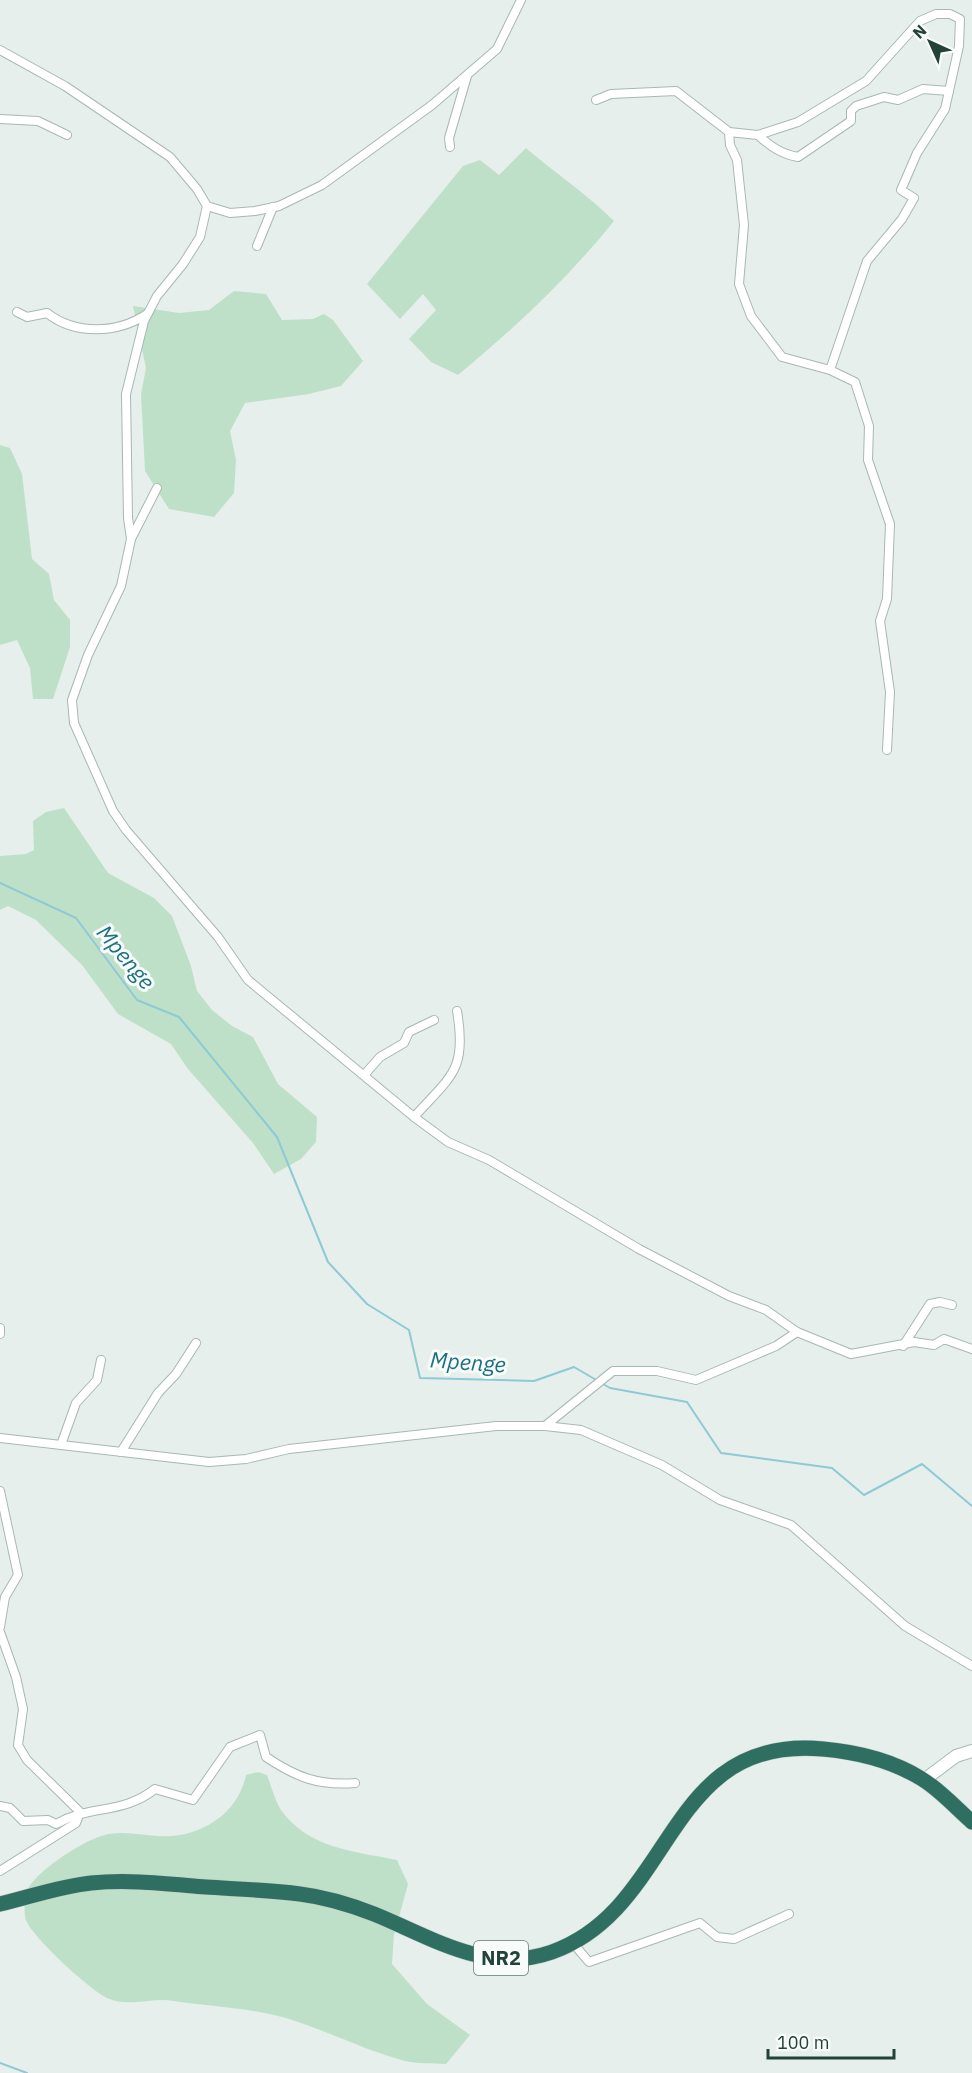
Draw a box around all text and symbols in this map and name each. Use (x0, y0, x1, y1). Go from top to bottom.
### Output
north arrow (900, 12, 960, 72)
text: N (908, 20, 931, 43)
water label: Mpenge (91, 918, 162, 995)
water label: Mpenge (429, 1344, 507, 1379)
road number: NR2 (474, 1941, 528, 1975)
scale bar (768, 2022, 894, 2060)
text: 100 m (777, 2031, 829, 2054)

